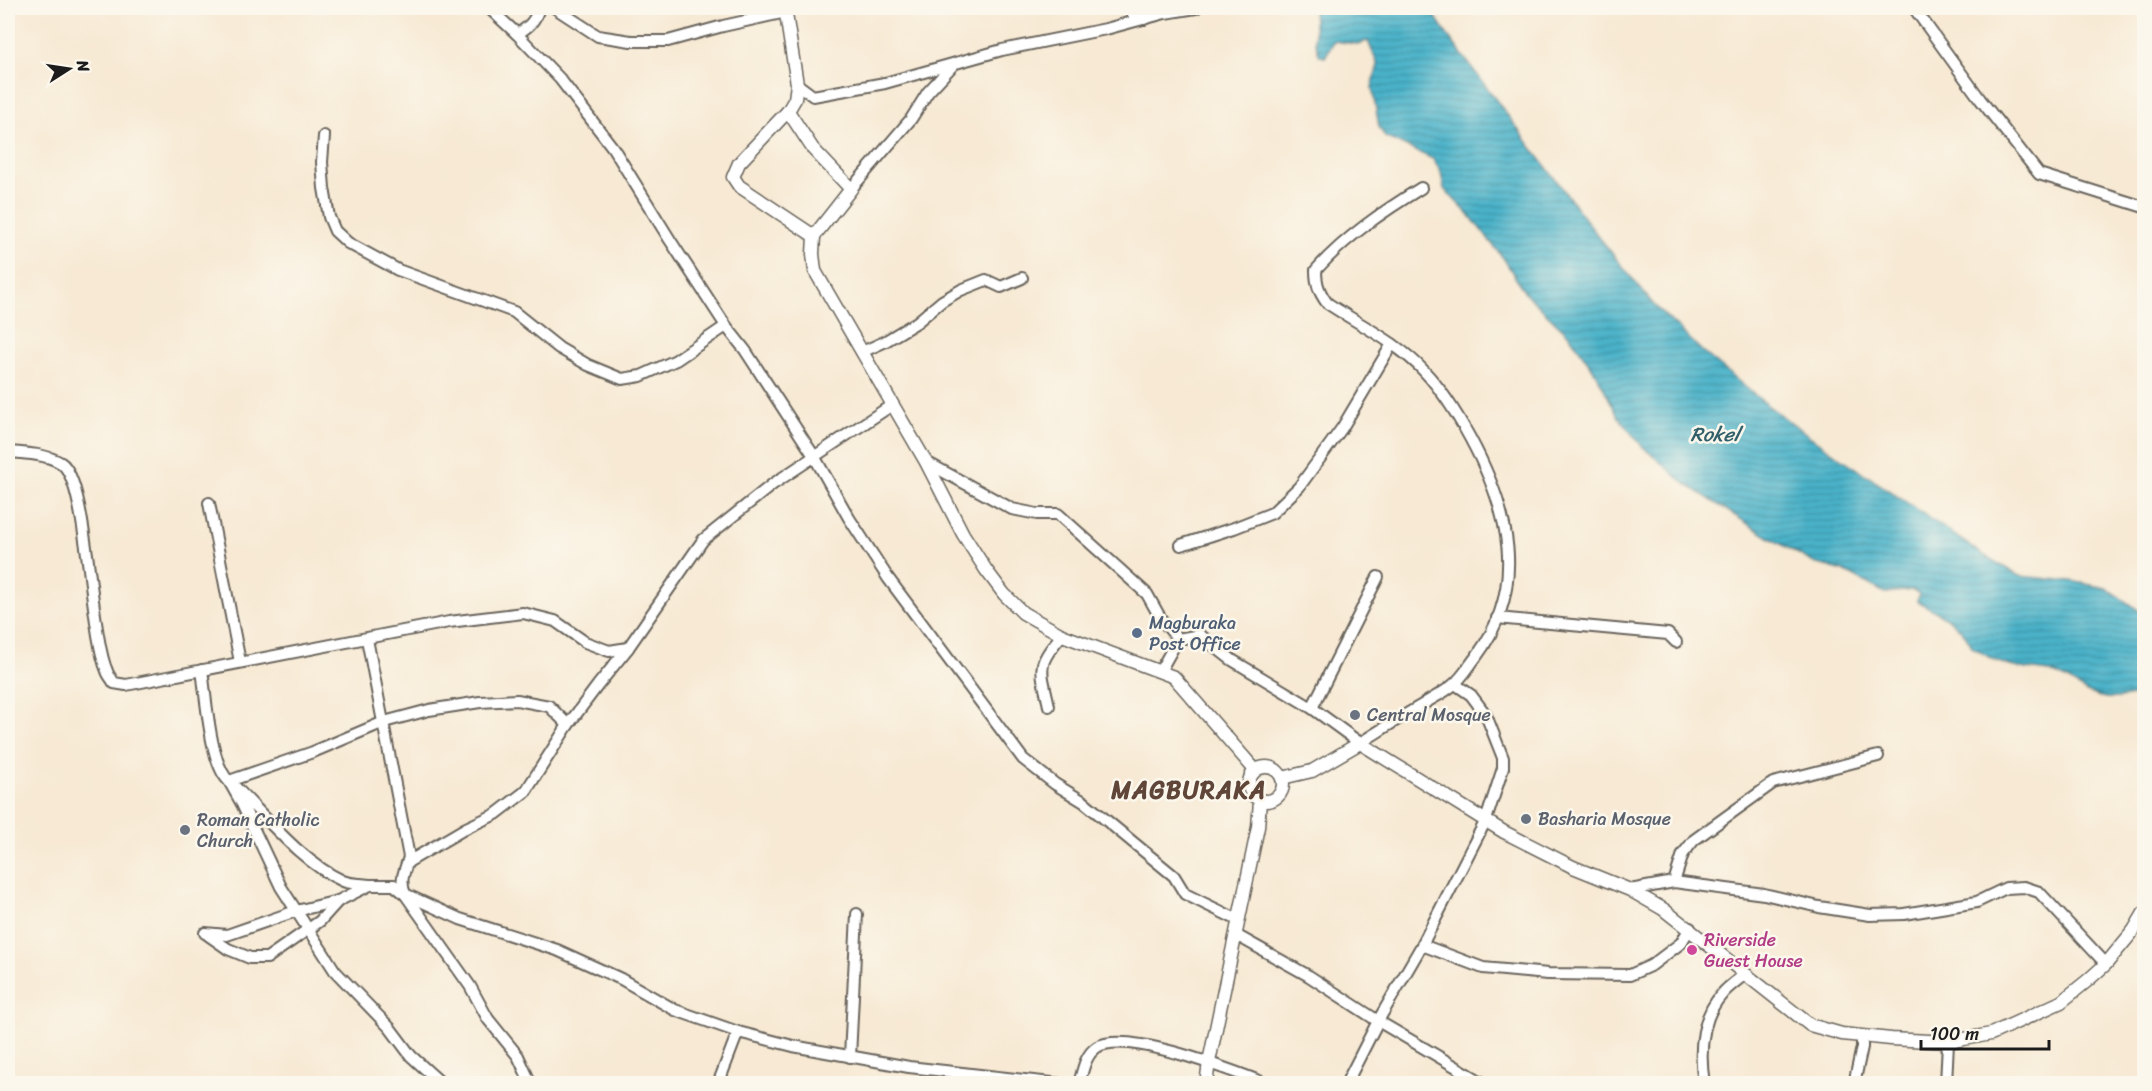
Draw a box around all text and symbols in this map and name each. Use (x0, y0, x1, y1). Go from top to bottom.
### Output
north arrow (39, 39, 99, 99)
text: N (68, 57, 99, 75)
water label: Rokel (1691, 417, 1744, 452)
place label: Magburaka Post Office (1149, 607, 1241, 660)
marker: Magburaka Post Office (1130, 626, 1144, 640)
place label: Central Mosque (1367, 699, 1491, 731)
marker: Central Mosque (1348, 708, 1362, 722)
district label: MAGBURAKA (1110, 769, 1267, 811)
place label: Basharia Mosque (1538, 803, 1671, 835)
place label: Roman Catholic Church (197, 804, 320, 857)
marker: Basharia Mosque (1519, 812, 1533, 826)
marker: Roman Catholic Church (178, 823, 192, 837)
place label: Riverside Guest House (1704, 924, 1803, 977)
marker: Riverside Guest House (1685, 943, 1699, 957)
scale bar (1921, 1013, 2048, 1051)
text: 100 m (1930, 1018, 1979, 1050)

